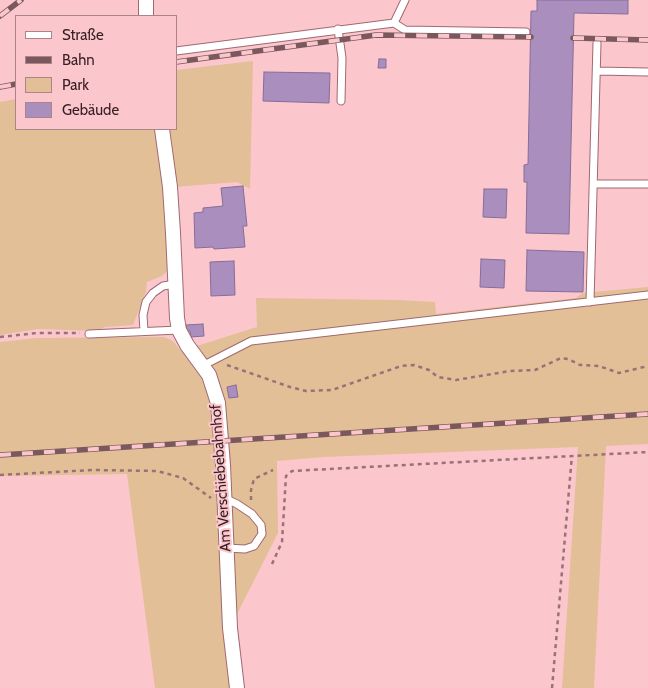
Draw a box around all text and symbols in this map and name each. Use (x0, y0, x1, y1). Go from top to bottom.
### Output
legend (15, 15, 178, 130)
text: Straße (62, 26, 104, 44)
text: Bahn (62, 51, 95, 69)
text: Park (62, 76, 89, 94)
text: Gebäude (62, 101, 119, 119)
street label: Am Verschiebebahnhof (207, 404, 235, 552)

